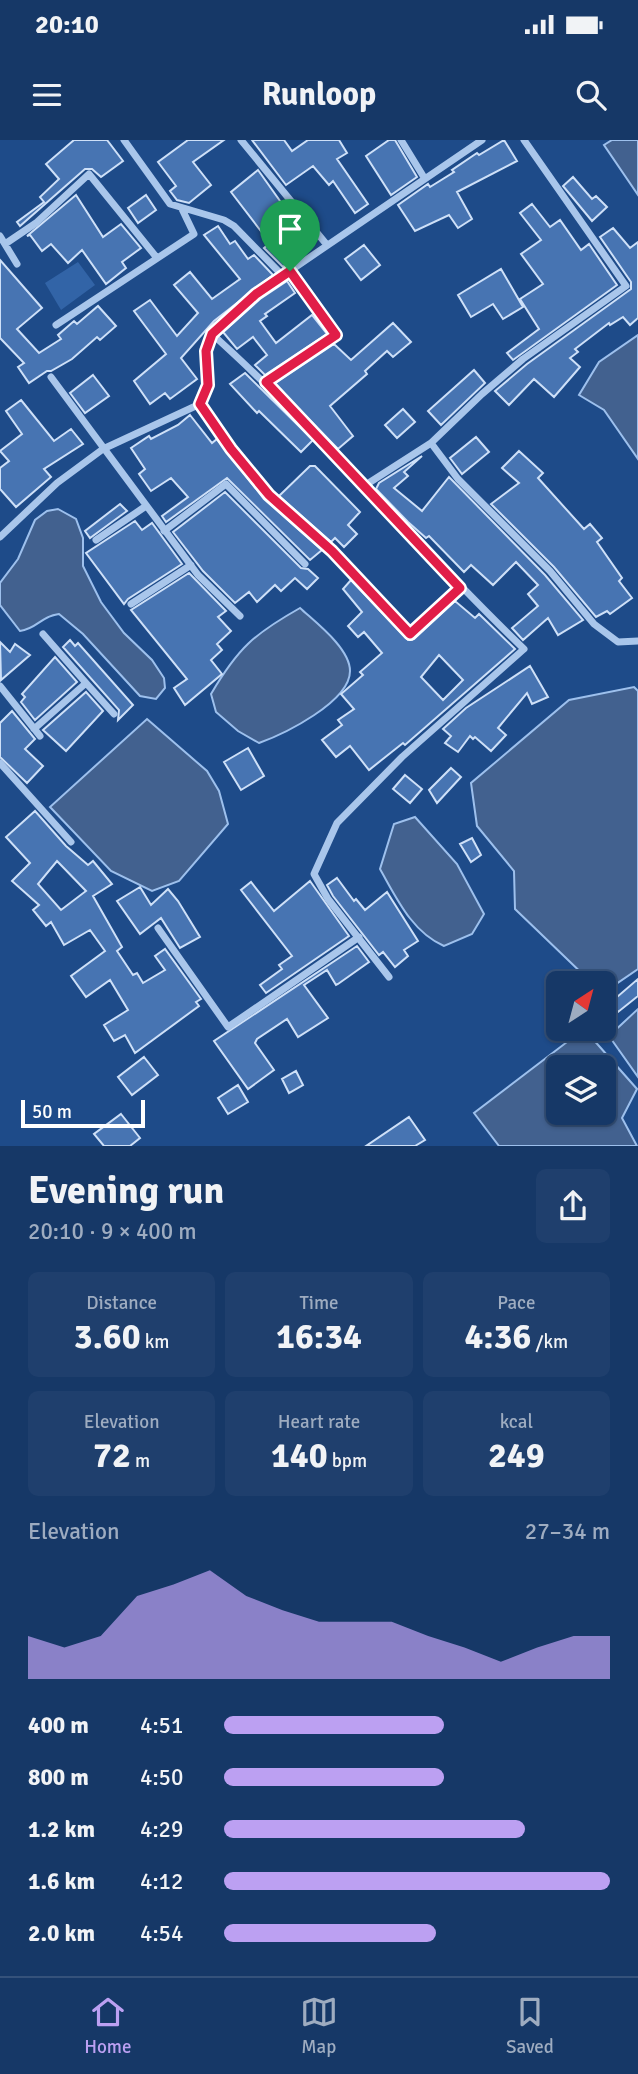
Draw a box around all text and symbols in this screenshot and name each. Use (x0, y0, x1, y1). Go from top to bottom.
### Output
text: 20:10 (35, 9, 99, 41)
text: Runloop (262, 75, 376, 114)
icon: menu (28, 76, 66, 114)
icon: search (572, 76, 610, 114)
pin (260, 199, 320, 271)
icon: arrive (271, 210, 309, 248)
north arrow (546, 971, 616, 1041)
map controls (546, 971, 616, 1125)
button: layers (546, 1055, 616, 1125)
scale bar (21, 1098, 145, 1129)
text: 50 m (32, 1100, 72, 1124)
text: Evening run (28, 1167, 224, 1214)
button: share (536, 1169, 610, 1243)
text: 20:10 · 9 × 400 m (28, 1217, 197, 1246)
text: Distance (86, 1291, 157, 1315)
text: Time (299, 1291, 339, 1315)
text: Pace (497, 1291, 535, 1315)
text: 3.60 (74, 1315, 141, 1358)
text: 16:34 (276, 1315, 362, 1358)
text: 4:36 (464, 1315, 531, 1358)
text: km (141, 1330, 169, 1354)
text: /km (531, 1330, 568, 1354)
text: Elevation (84, 1410, 160, 1434)
text: Heart rate (278, 1410, 360, 1434)
text: kcal (500, 1410, 533, 1434)
text: 72 (93, 1434, 131, 1477)
text: 140 (271, 1434, 328, 1477)
text: 249 (488, 1434, 545, 1477)
text: m (131, 1449, 150, 1473)
text: bpm (328, 1449, 367, 1473)
text: Elevation (28, 1517, 120, 1546)
text: 27–34 m (525, 1517, 610, 1546)
text: 400 m (28, 1711, 89, 1740)
text: 4:51 (140, 1711, 183, 1740)
text: 800 m (28, 1763, 89, 1792)
text: 4:50 (140, 1763, 183, 1792)
text: 1.2 km (28, 1815, 95, 1844)
text: 4:29 (140, 1815, 183, 1844)
text: 1.6 km (28, 1867, 95, 1896)
text: 4:12 (140, 1867, 183, 1896)
text: 2.0 km (28, 1919, 95, 1948)
text: 4:54 (140, 1919, 183, 1948)
tab: Home (84, 1993, 131, 2059)
tab: Map (300, 1993, 338, 2059)
tab: Saved (506, 1993, 554, 2059)

